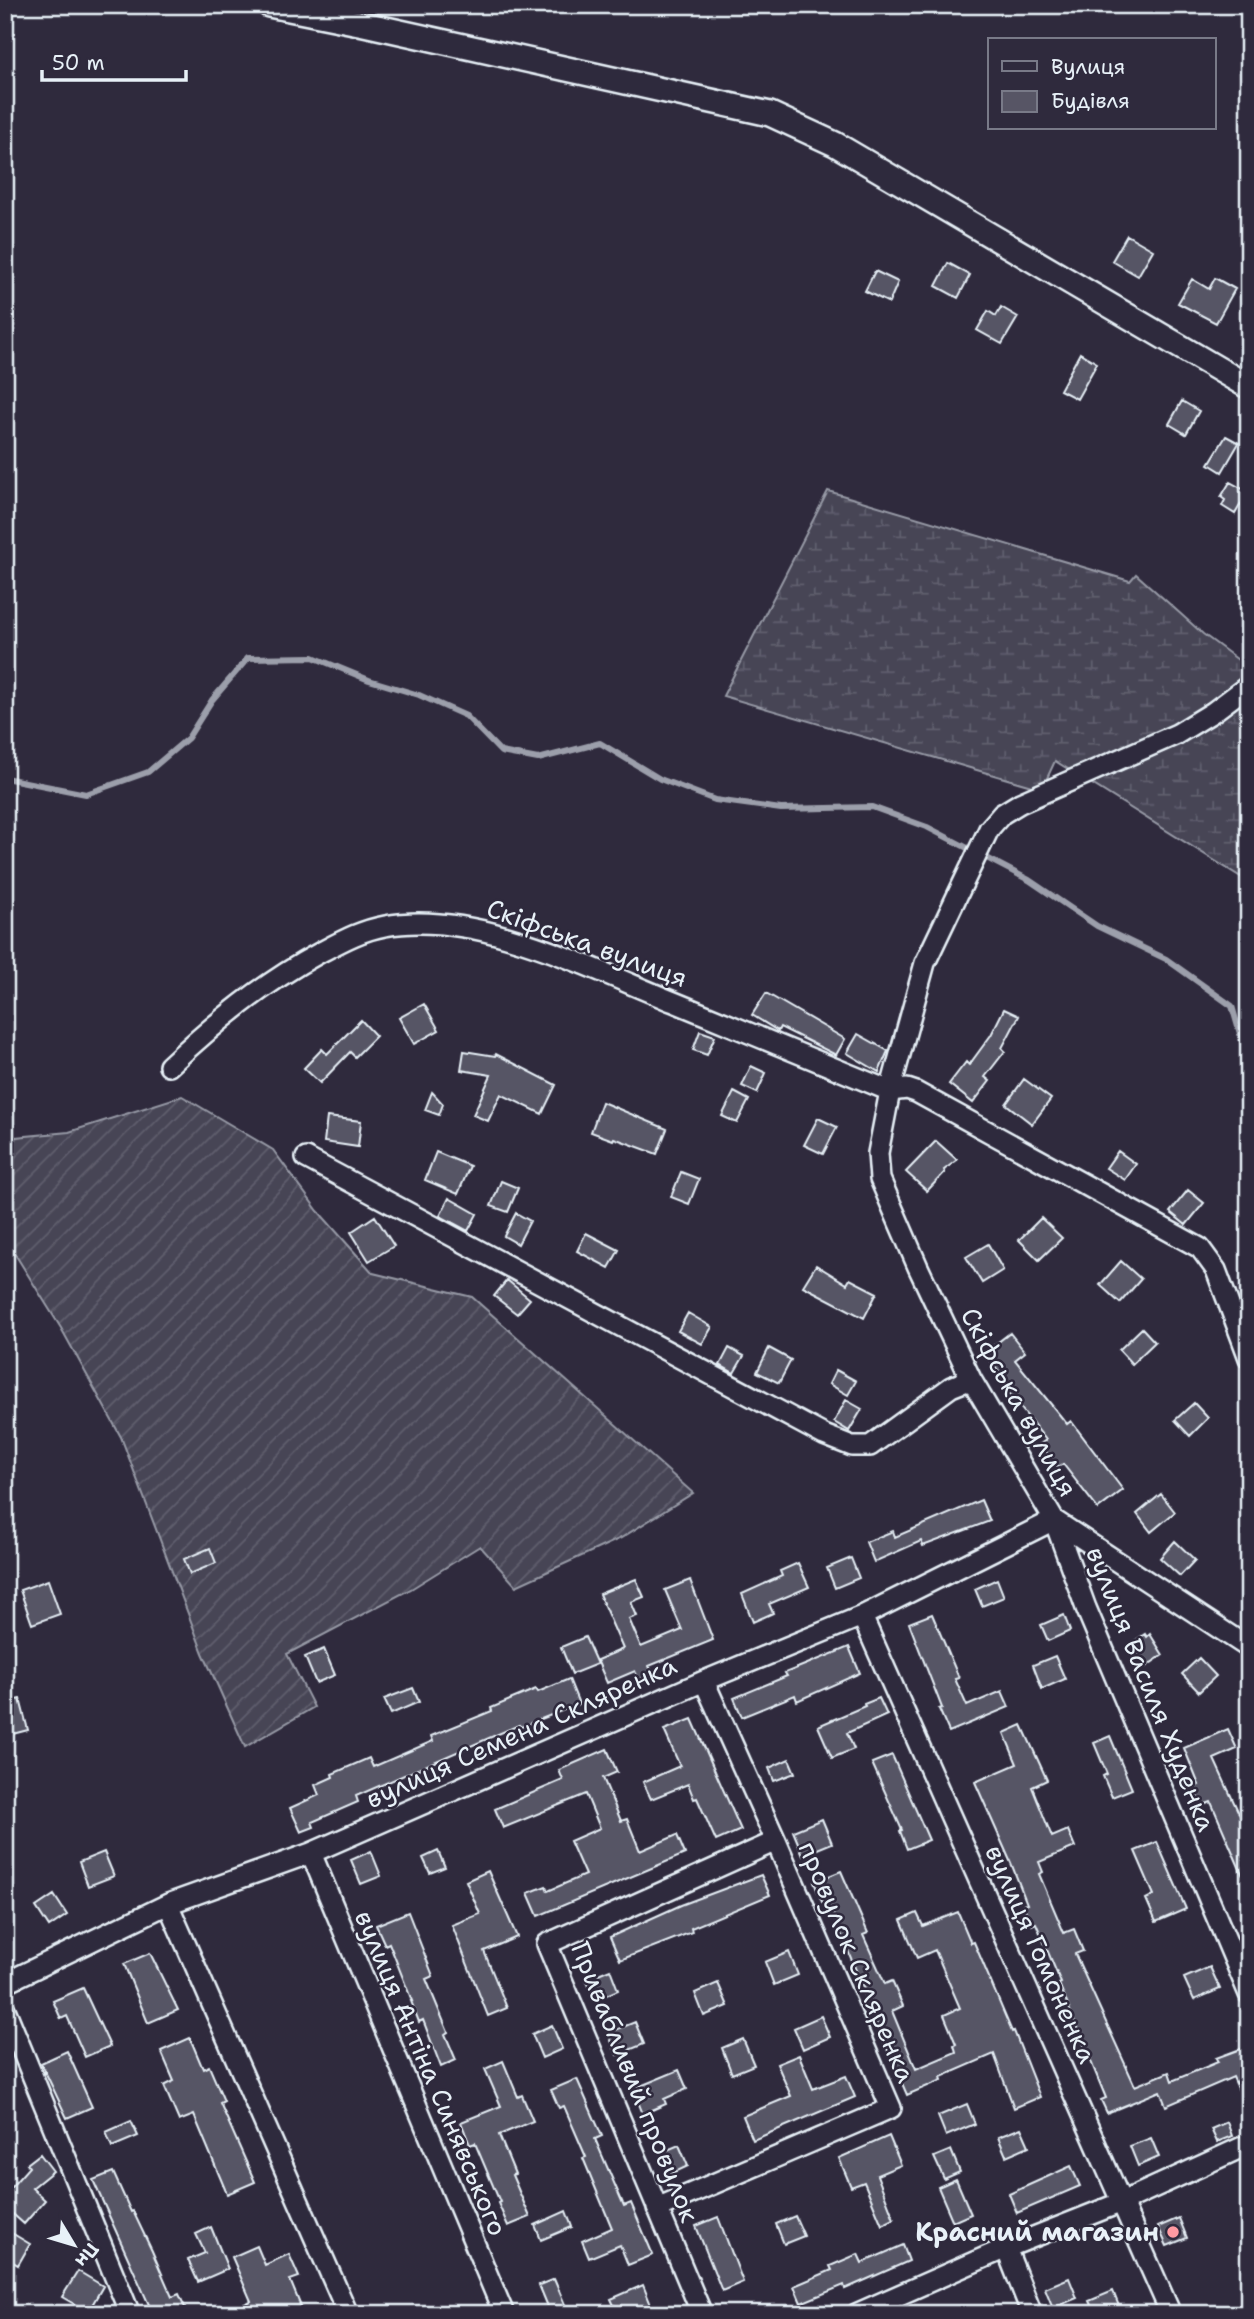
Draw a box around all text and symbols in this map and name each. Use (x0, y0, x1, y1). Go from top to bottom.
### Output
scale bar (42, 38, 186, 82)
legend (988, 38, 1216, 130)
text: 50 m (52, 49, 105, 77)
text: Вулиця (1051, 53, 1125, 81)
text: Будівля (1051, 87, 1130, 115)
street label: Скіфська вулиця (482, 890, 692, 995)
street label: Скіфська вулиця (953, 1301, 1086, 1503)
street label: вулиця Василя Худенка (1078, 1541, 1225, 1836)
street label: вулиця Семена Скляренка (360, 1647, 682, 1816)
street label: провулок Скляренка (791, 1836, 924, 2088)
street label: вулиця Гомоненка (978, 1839, 1105, 2069)
street label: вулиця Антіна Синявського (347, 1905, 516, 2241)
street label: Привабливий провулок (563, 1936, 708, 2227)
north arrow (38, 2210, 108, 2280)
place label: Красний магазин (915, 2214, 1159, 2249)
marker: Красний магазин (1165, 2224, 1181, 2240)
text: Пн (69, 2238, 105, 2273)

